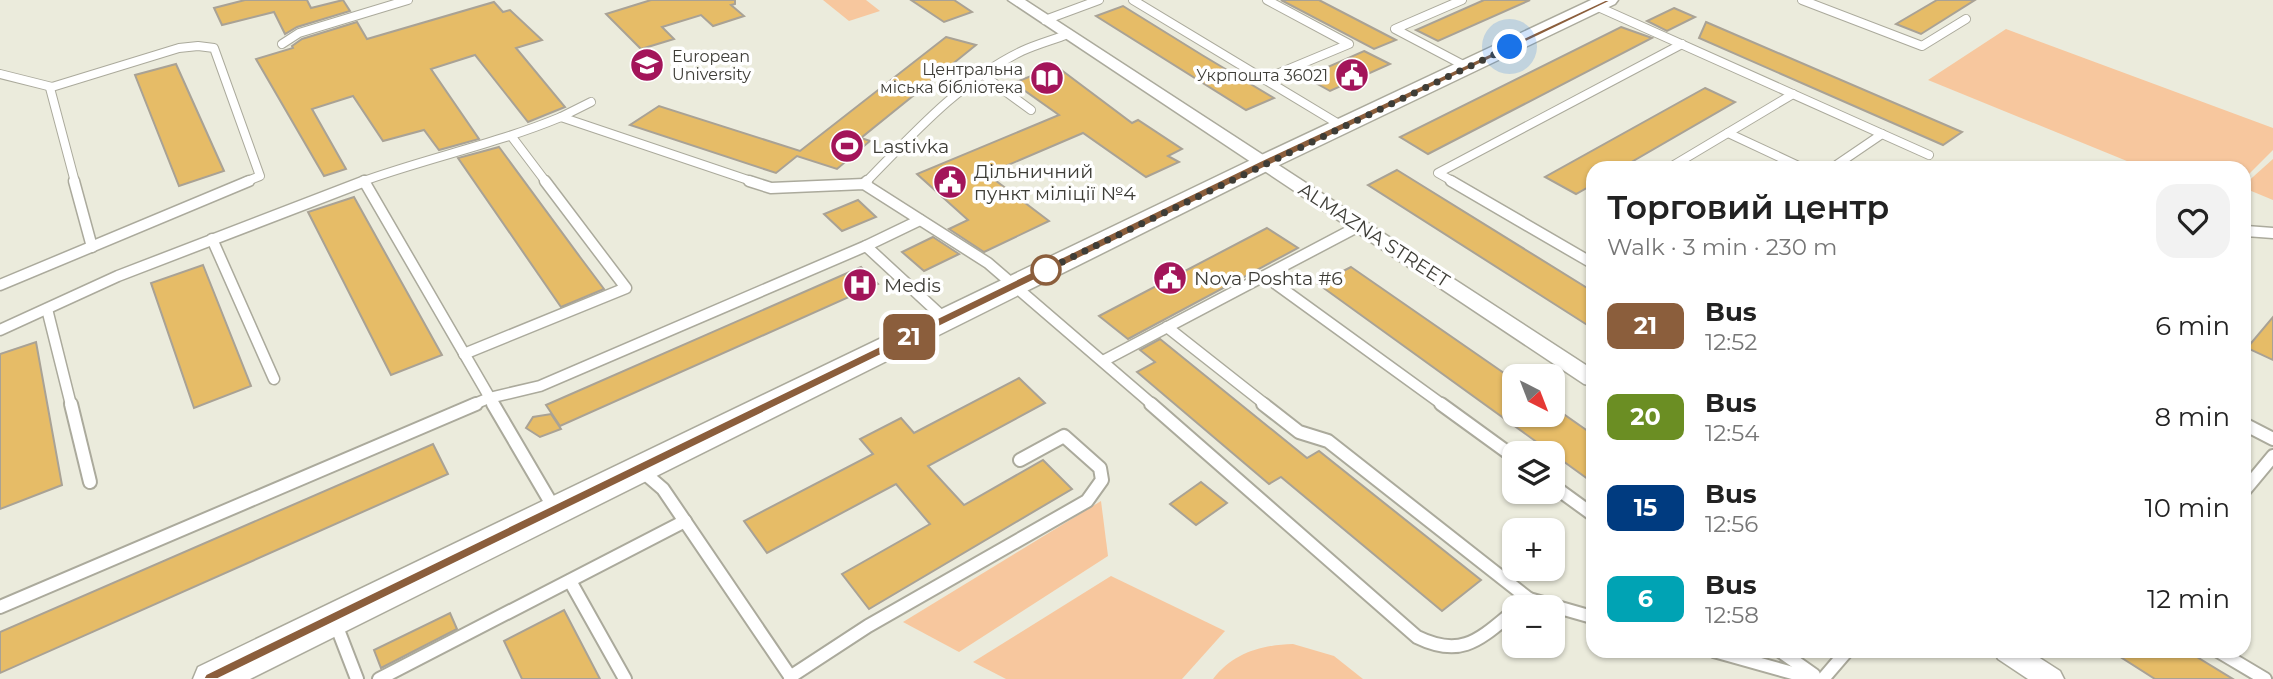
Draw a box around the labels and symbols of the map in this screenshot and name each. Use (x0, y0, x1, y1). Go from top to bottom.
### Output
your location (1492, 29, 1527, 64)
school or university icon: European University (628, 46, 666, 84)
place label: European University (672, 47, 751, 84)
public building icon: Укрпошта 36021 (1333, 56, 1371, 94)
library icon: Центральна міська бібліотека (1028, 59, 1066, 97)
place label: Центральна міська бібліотека (880, 60, 1023, 97)
place label: Укрпошта 36021 (1196, 66, 1328, 85)
sports icon: Lastivka (828, 127, 866, 165)
place label: Lastivka (872, 135, 949, 158)
place label: Дільничний пункт міліції №4 (974, 160, 1136, 205)
public building icon: Дільничний пункт міліції №4 (931, 163, 969, 201)
street label: ALMAZNA STREET (1294, 178, 1454, 292)
unlabelled marker (1031, 255, 1061, 285)
public building icon: Nova Poshta #6 (1151, 259, 1189, 297)
hospital icon: Medis (841, 266, 879, 304)
place label: Nova Poshta #6 (1194, 267, 1343, 290)
place label: Medis (884, 274, 941, 297)
line badge: 21 (878, 314, 940, 360)
north arrow (1502, 364, 1564, 427)

